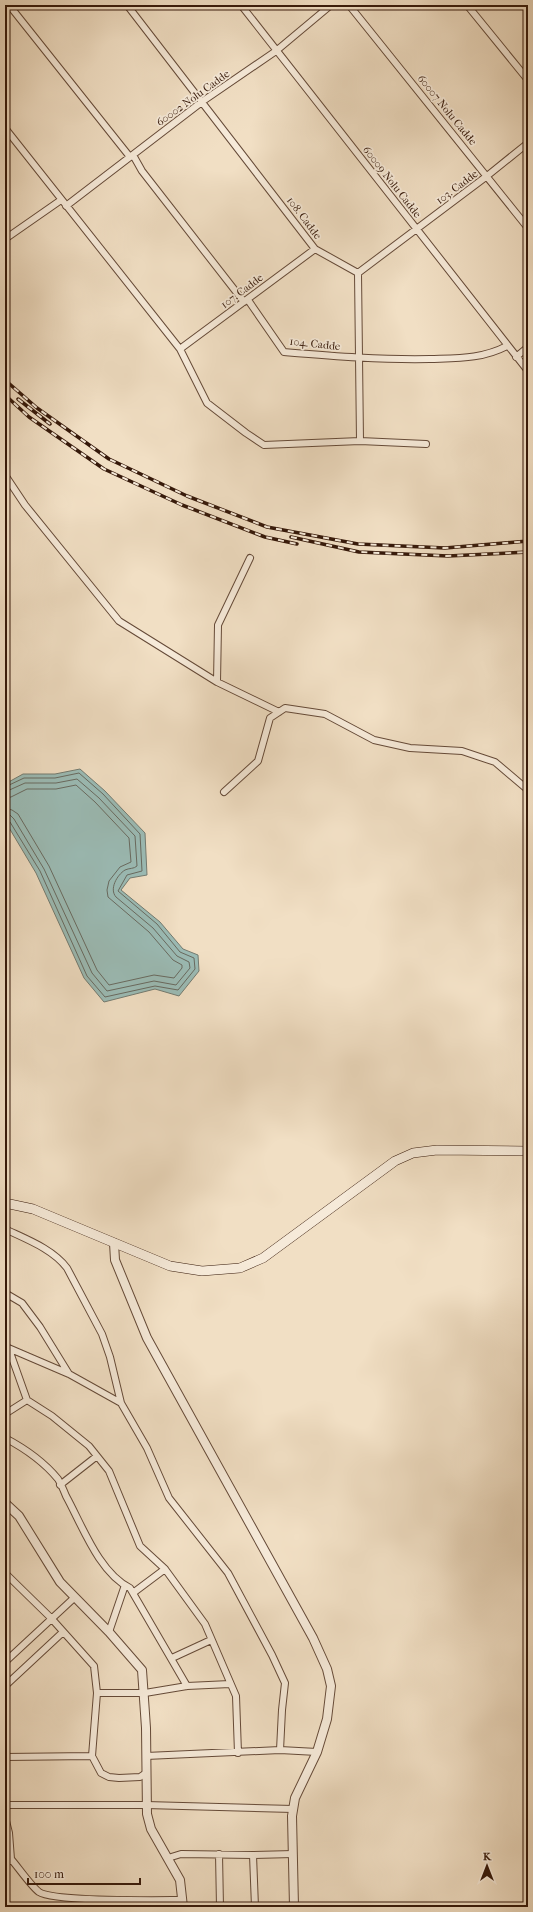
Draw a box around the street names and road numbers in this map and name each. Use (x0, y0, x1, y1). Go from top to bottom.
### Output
street label: 60002 Nolu Cadde (154, 67, 233, 129)
street label: 60007 Nolu Cadde (415, 72, 480, 148)
street label: 60009 Nolu Cadde (360, 144, 424, 221)
street label: 103. Cadde (434, 167, 481, 207)
street label: 108. Cadde (284, 194, 325, 242)
street label: 107. Cadde (218, 271, 266, 311)
street label: 104. Cadde (289, 335, 342, 353)

